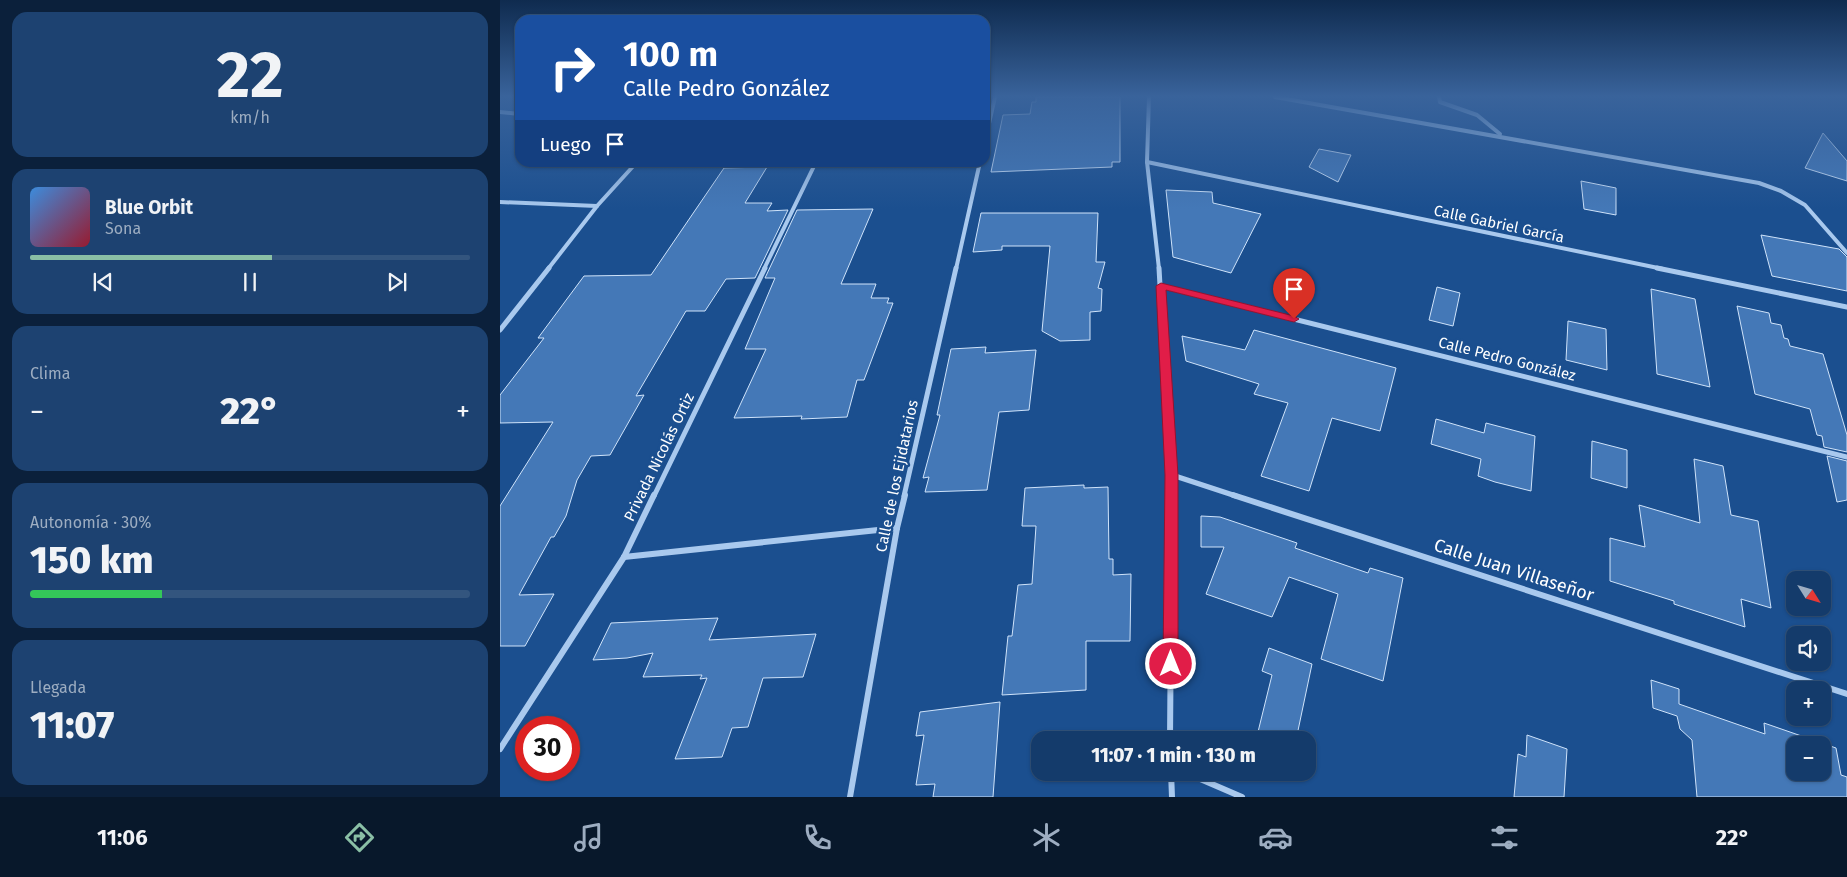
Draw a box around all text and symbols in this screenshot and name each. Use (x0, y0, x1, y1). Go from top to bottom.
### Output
text: 100 m (623, 33, 718, 75)
icon: right (540, 35, 605, 100)
text: 22 (216, 36, 284, 114)
text: Calle Pedro González (623, 75, 830, 102)
text: km/h (230, 108, 270, 127)
icon: arrive (601, 130, 629, 158)
text: Luego (540, 133, 591, 156)
text: Blue Orbit (105, 196, 193, 219)
street label: Calle Gabriel García (1432, 201, 1566, 247)
text: Sona (105, 219, 141, 238)
icon: previous (89, 268, 117, 296)
icon: pause (236, 268, 264, 296)
icon: next (383, 268, 411, 296)
pin (1273, 268, 1315, 319)
icon: arrive (1280, 275, 1308, 303)
street label: Calle Pedro González (1436, 333, 1578, 385)
text: Clima (30, 364, 70, 383)
text: 22° (220, 388, 280, 434)
street label: Privada Nicolás Ortiz (620, 389, 698, 524)
text: − (30, 395, 44, 428)
text: + (456, 395, 470, 428)
street label: Calle de los Ejidatarios (872, 398, 922, 554)
text: Autonomía · 30% (30, 513, 151, 532)
street label: Calle Juan Villaseñor (1431, 534, 1597, 606)
text: 150 km (30, 537, 153, 583)
north arrow (1786, 571, 1831, 616)
map controls (1786, 571, 1831, 781)
button: sound (1786, 626, 1831, 671)
position arrow (1144, 637, 1196, 689)
text: Llegada (30, 678, 86, 697)
button: + (1786, 681, 1831, 726)
text: 11:07 (30, 702, 114, 748)
speed limit sign: 30 (515, 716, 580, 781)
button: − (1786, 736, 1831, 781)
text: 11:07 · 1 min · 130 m (1091, 744, 1256, 767)
icon: directions (342, 820, 377, 855)
icon: music (571, 820, 606, 855)
icon: phone (800, 820, 835, 855)
icon: climate (1029, 820, 1064, 855)
icon: car (1258, 820, 1293, 855)
icon: filters (1487, 820, 1522, 855)
text: 11:06 (97, 824, 148, 851)
text: 22° (1716, 824, 1750, 851)

